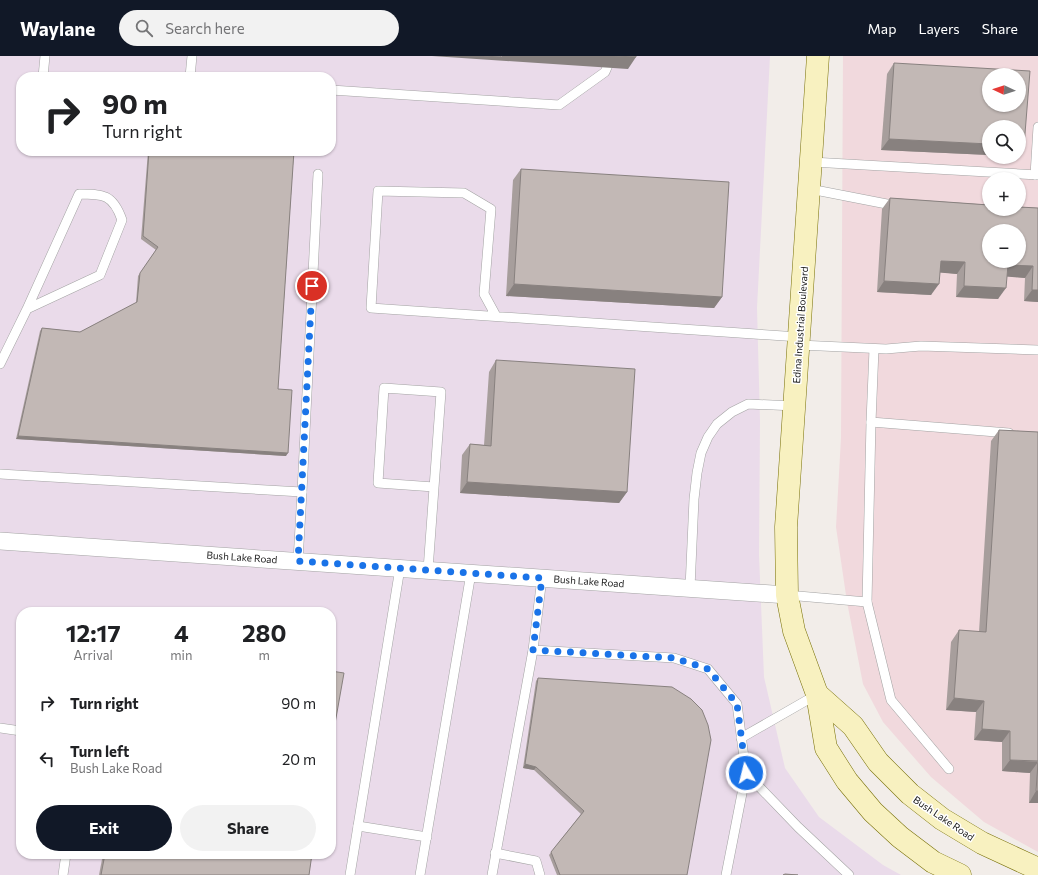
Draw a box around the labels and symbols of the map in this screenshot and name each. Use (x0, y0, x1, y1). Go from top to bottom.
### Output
north arrow (982, 68, 1026, 112)
street label: Edina Industrial Boulevard (790, 266, 810, 384)
pin (295, 269, 329, 303)
street label: Bush Lake Road (206, 549, 278, 565)
street label: Bush Lake Road (553, 573, 625, 589)
position arrow (725, 752, 767, 794)
street label: Bush Lake Road (911, 793, 977, 843)

